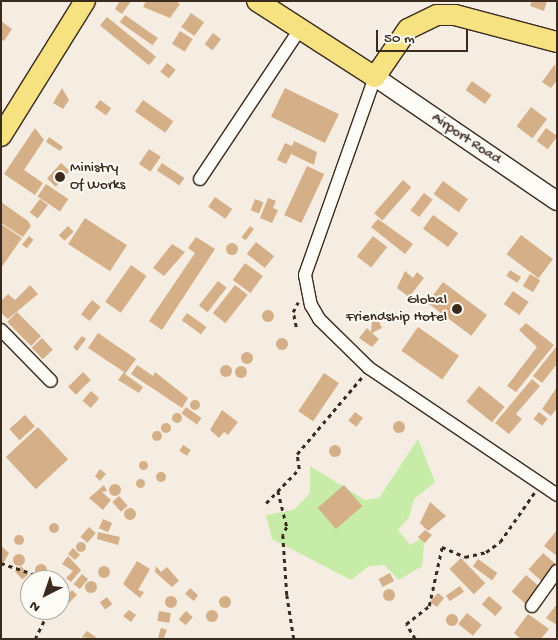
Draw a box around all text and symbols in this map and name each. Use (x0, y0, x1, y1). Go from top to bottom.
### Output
scale bar (378, 20, 470, 52)
text: 50 m (384, 30, 415, 48)
street label: Airport Road (428, 109, 504, 169)
place label: Ministry Of Works (70, 159, 125, 194)
marker: Ministry Of Works (54, 171, 66, 183)
place label: Global Friendship Hotel (346, 291, 447, 326)
marker: Global Friendship Hotel (451, 303, 463, 315)
north arrow (20, 570, 70, 620)
text: N (26, 597, 45, 615)

